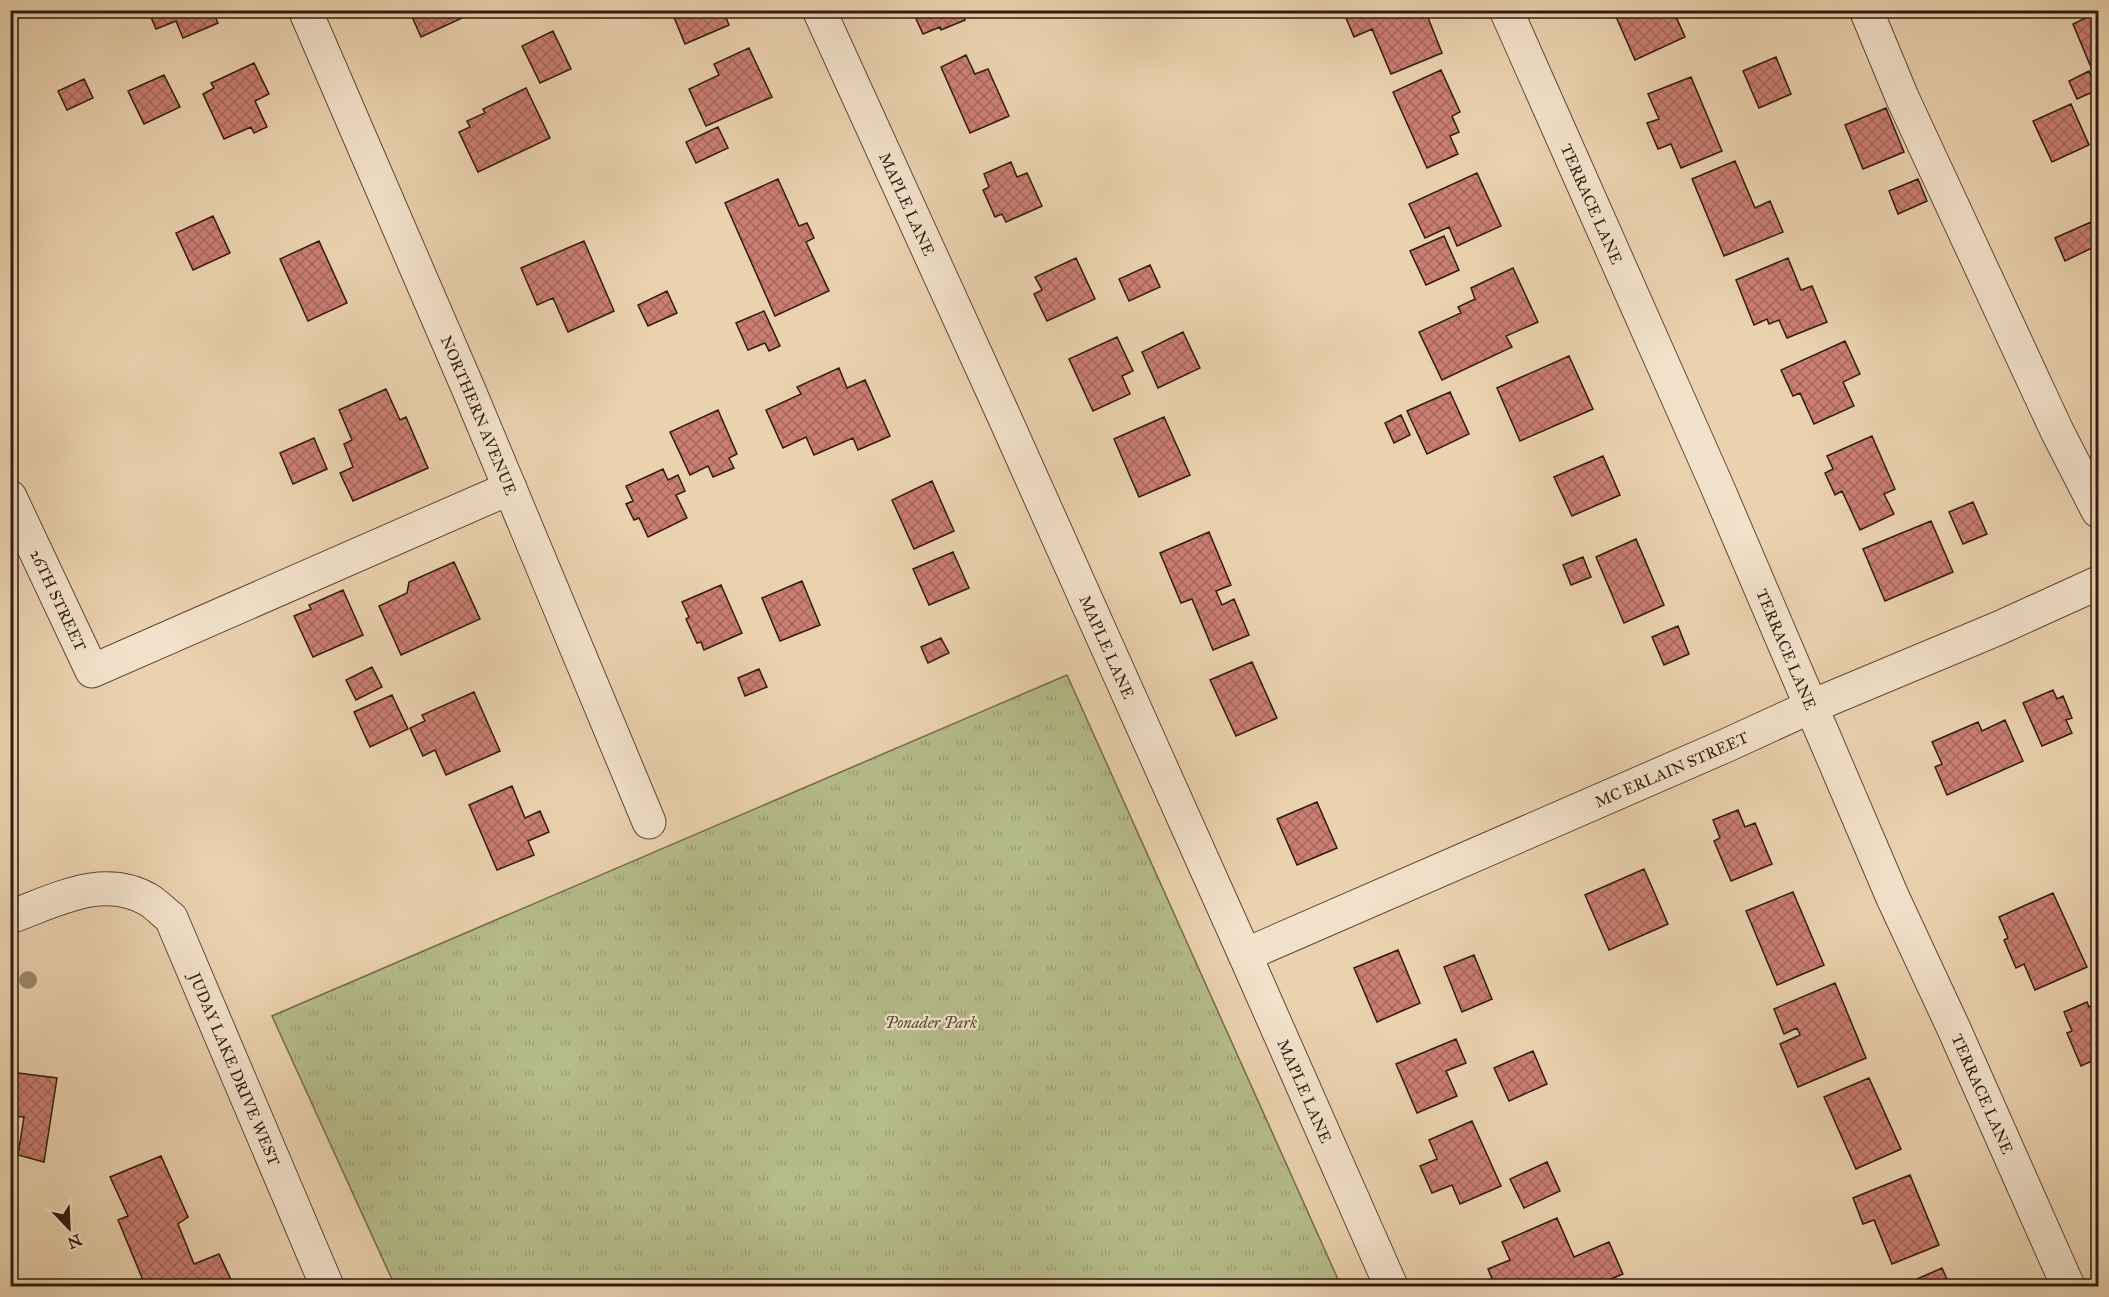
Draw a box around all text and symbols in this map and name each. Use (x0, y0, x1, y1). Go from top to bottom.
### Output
street label: TERRACE LANE (1557, 141, 1627, 267)
street label: MAPLE LANE (876, 149, 939, 258)
street label: NORTHERN AVENUE (437, 333, 521, 498)
street label: 26TH STREET (27, 546, 91, 654)
street label: TERRACE LANE (1752, 586, 1821, 712)
street label: MAPLE LANE (1076, 592, 1139, 702)
street label: MC ERLAIN STREET (1592, 727, 1751, 811)
street label: JUDAY LAKE DRIVE WEST (184, 968, 284, 1169)
park label: Ponader Park (885, 1013, 977, 1032)
street label: TERRACE LANE (1948, 1031, 2018, 1157)
street label: MAPLE LANE (1274, 1036, 1336, 1146)
north arrow (39, 1198, 99, 1258)
text: N (64, 1230, 85, 1253)

